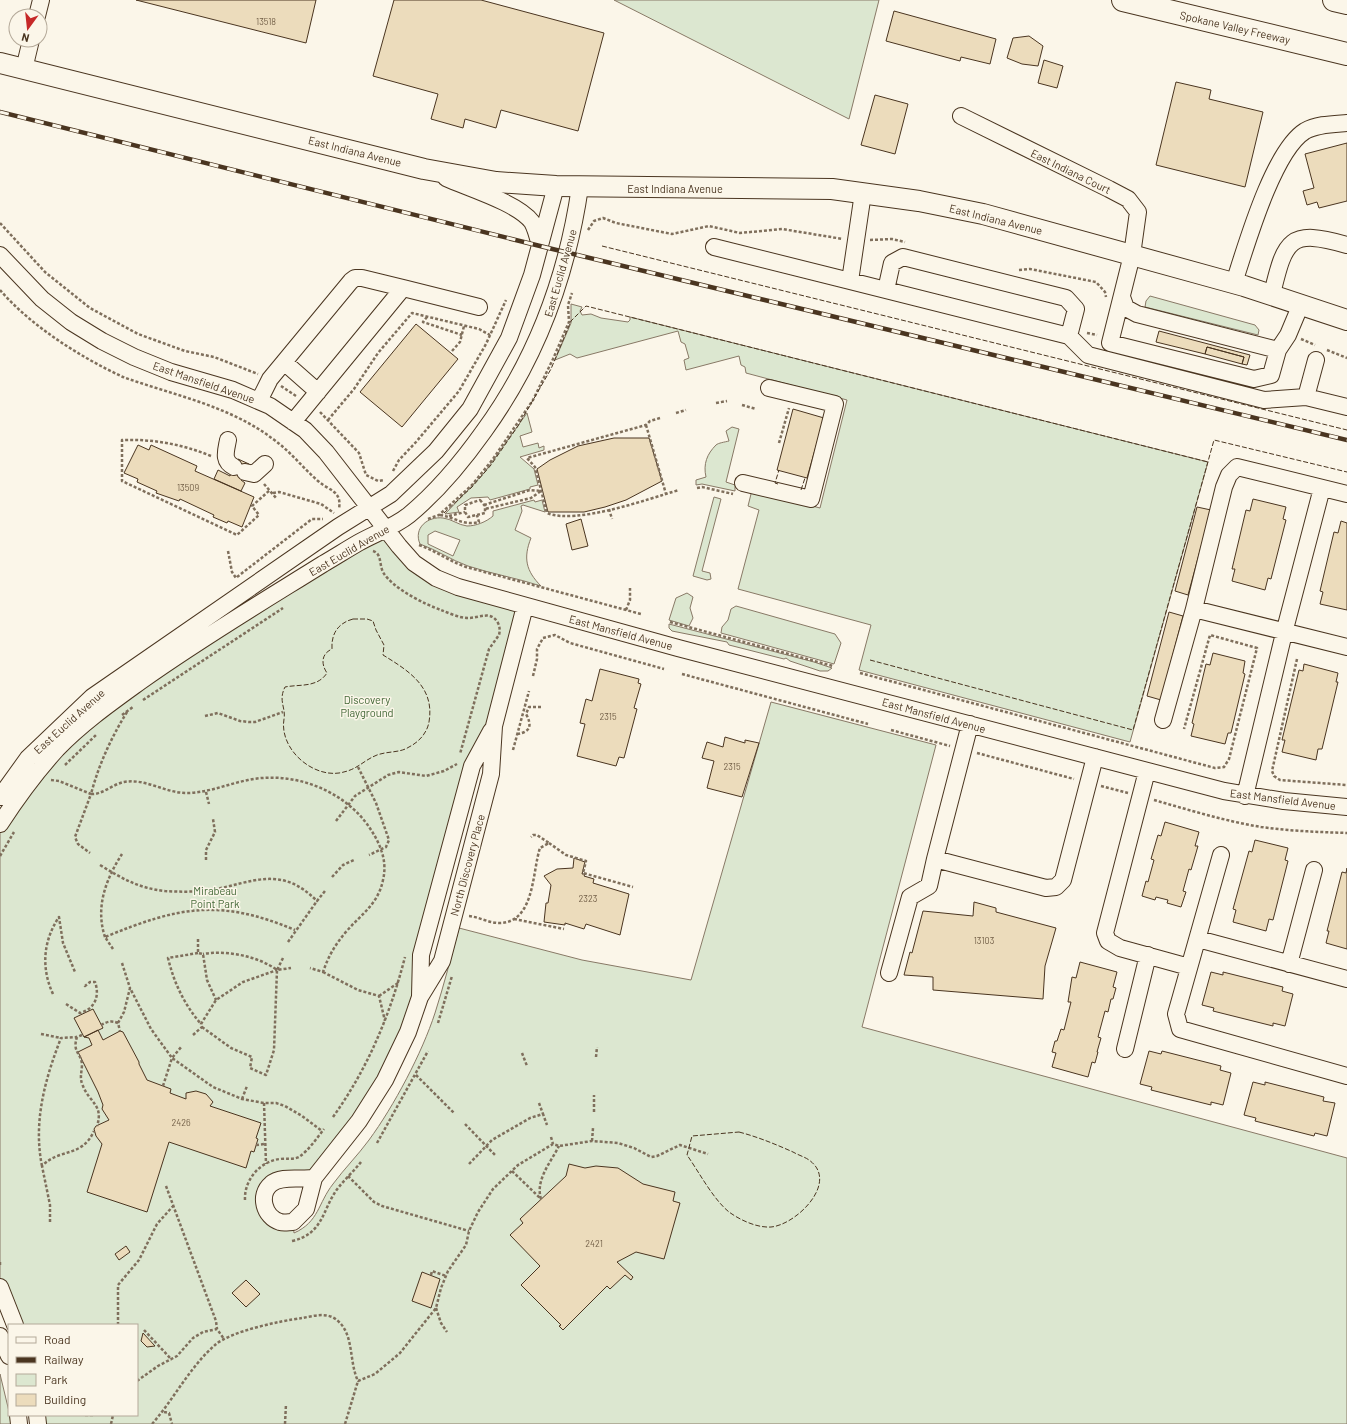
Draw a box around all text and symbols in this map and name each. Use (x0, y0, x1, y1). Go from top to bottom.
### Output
north arrow (8, 8, 48, 48)
street label: Spokane Valley Freeway (1178, 8, 1292, 46)
house number: 13518 (256, 16, 276, 27)
text: N (20, 31, 31, 45)
street label: East Indiana Avenue (307, 133, 403, 169)
street label: East Indiana Court (1029, 146, 1113, 196)
street label: East Indiana Avenue (627, 182, 723, 195)
street label: East Indiana Avenue (948, 201, 1044, 237)
street label: East Euclid Avenue (541, 228, 579, 318)
street label: East Mansfield Avenue (151, 358, 257, 406)
house number: 13509 (177, 482, 199, 493)
street label: East Euclid Avenue (307, 522, 392, 578)
street label: East Mansfield Avenue (568, 612, 674, 652)
street label: East Euclid Avenue (31, 686, 107, 756)
park label: Discovery Playground (340, 693, 394, 719)
street label: East Mansfield Avenue (881, 695, 987, 735)
house number: 2315 (599, 711, 617, 722)
house number: 2315 (723, 761, 741, 772)
street label: East Mansfield Avenue (1229, 786, 1337, 812)
street label: North Discovery Place (447, 813, 487, 917)
park label: Mirabeau Point Park (191, 884, 240, 910)
house number: 2323 (579, 893, 598, 904)
house number: 13103 (974, 935, 995, 946)
house number: 2426 (171, 1117, 191, 1128)
house number: 2421 (585, 1238, 603, 1249)
legend (8, 1324, 138, 1416)
text: Road (44, 1332, 71, 1346)
text: Railway (44, 1352, 84, 1366)
text: Park (44, 1372, 68, 1386)
text: Building (44, 1392, 86, 1406)

